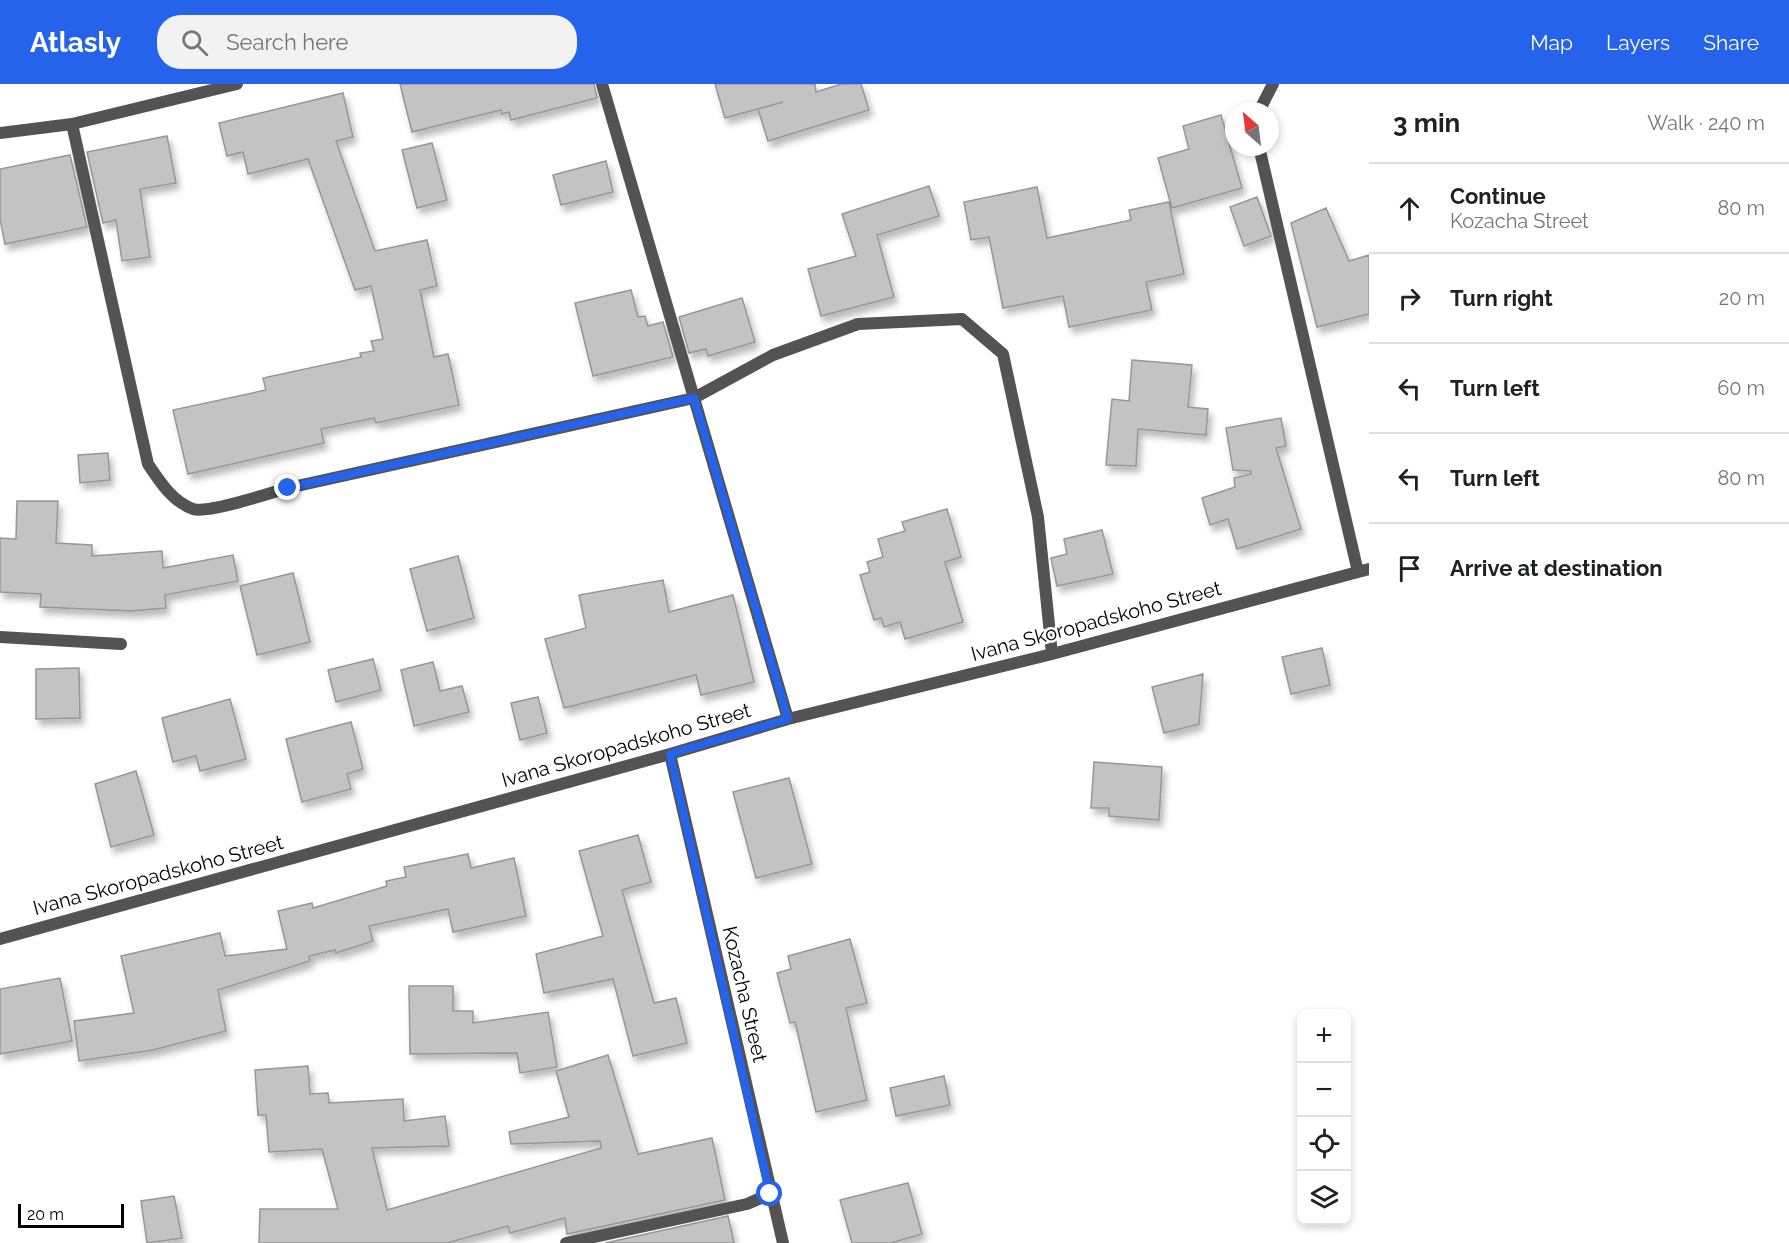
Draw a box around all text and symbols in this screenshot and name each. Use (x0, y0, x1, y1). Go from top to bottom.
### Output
search box (157, 15, 577, 69)
text: Atlasly (30, 26, 121, 59)
icon: search (178, 26, 211, 59)
text: Search here (226, 29, 348, 55)
text: Map (1530, 30, 1573, 55)
text: Layers (1606, 30, 1670, 55)
text: Share (1703, 30, 1759, 55)
north arrow (1225, 102, 1279, 156)
text: 3 min (1393, 108, 1460, 138)
text: Walk · 240 m (1647, 111, 1765, 135)
text: Continue (1450, 183, 1546, 209)
icon: ahead (1393, 192, 1426, 225)
text: 80 m (1717, 196, 1765, 220)
text: Kozacha Street (1450, 209, 1589, 233)
icon: right (1393, 282, 1426, 315)
text: Turn right (1450, 285, 1553, 311)
text: 20 m (1719, 286, 1765, 310)
icon: left (1393, 372, 1426, 405)
text: Turn left (1450, 375, 1540, 401)
text: 60 m (1717, 376, 1765, 400)
icon: left (1393, 462, 1426, 495)
text: Turn left (1450, 465, 1540, 491)
text: 80 m (1717, 466, 1765, 490)
route end (274, 474, 300, 500)
icon: arrive (1393, 552, 1426, 585)
text: Arrive at destination (1450, 555, 1663, 581)
street label: Ivana Skoropadskoho Street (968, 576, 1224, 666)
street label: Ivana Skoropadskoho Street (499, 698, 754, 792)
street label: Ivana Skoropadskoho Street (30, 830, 286, 920)
street label: Kozacha Street (718, 924, 772, 1065)
map controls (1297, 1009, 1351, 1225)
button: + (1297, 1009, 1351, 1063)
button: − (1297, 1063, 1351, 1117)
button: locate (1297, 1117, 1351, 1171)
button: layers (1297, 1171, 1351, 1225)
route start (756, 1180, 782, 1206)
scale bar (18, 1201, 124, 1228)
text: 20 m (27, 1205, 64, 1224)

